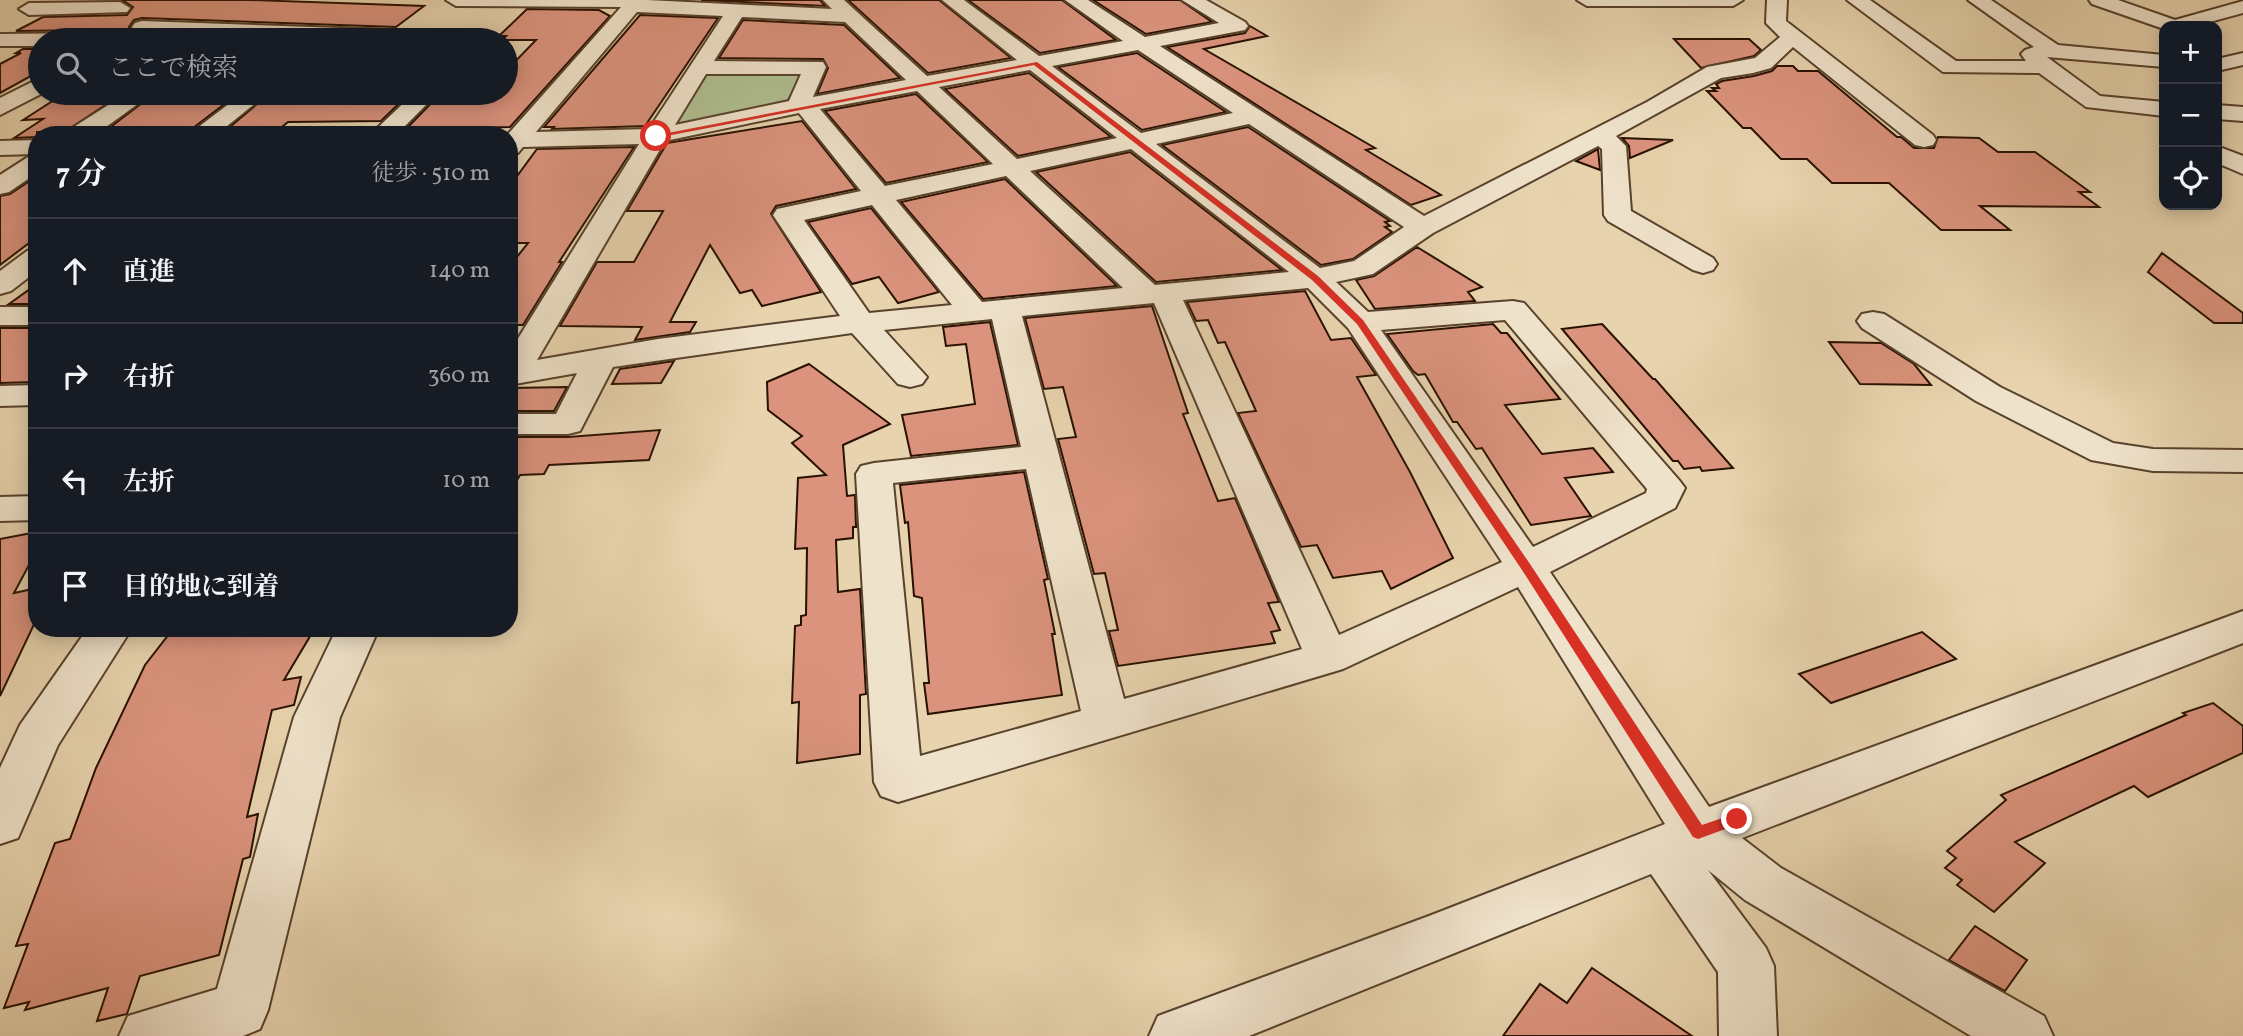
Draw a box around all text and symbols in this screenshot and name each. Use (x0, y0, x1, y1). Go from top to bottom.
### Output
map controls (2159, 21, 2222, 210)
button: + (2159, 21, 2222, 84)
search box (28, 28, 518, 105)
icon: search (52, 48, 90, 86)
text: ここで検索 (108, 51, 238, 87)
button: − (2159, 84, 2222, 147)
route start (640, 120, 671, 151)
button: locate (2159, 147, 2222, 210)
text: 7 分 (56, 154, 106, 196)
text: 徒歩 · 510 m (372, 158, 490, 190)
icon: ahead (56, 252, 94, 290)
text: 直進 (123, 255, 175, 291)
text: 140 m (429, 255, 490, 287)
icon: right (56, 357, 94, 395)
text: 右折 (123, 360, 175, 396)
text: 360 m (428, 360, 490, 392)
icon: left (56, 462, 94, 500)
text: 左折 (123, 465, 175, 501)
text: 10 m (442, 465, 490, 497)
icon: arrive (56, 567, 94, 605)
text: 目的地に到着 (123, 570, 279, 606)
route end (1721, 803, 1752, 834)

